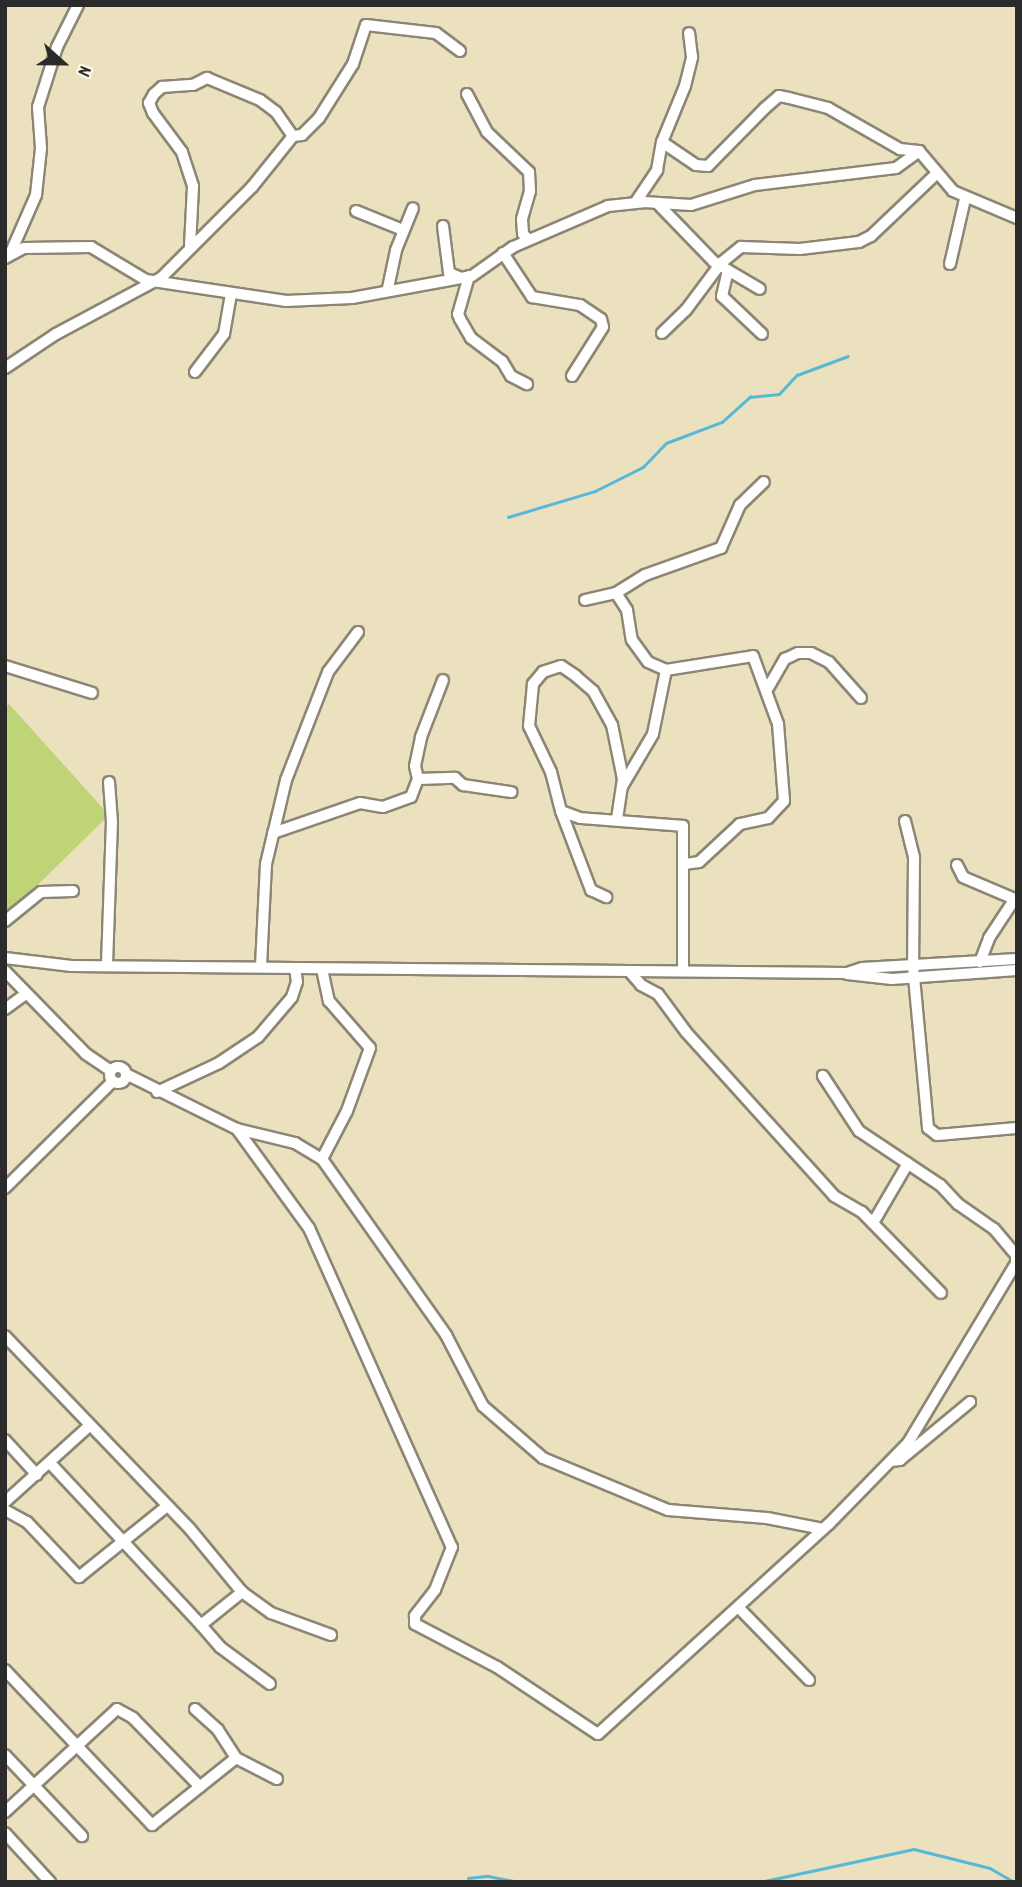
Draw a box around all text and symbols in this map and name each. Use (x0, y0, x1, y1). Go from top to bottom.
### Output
north arrow (28, 28, 98, 98)
text: N (69, 61, 97, 80)

